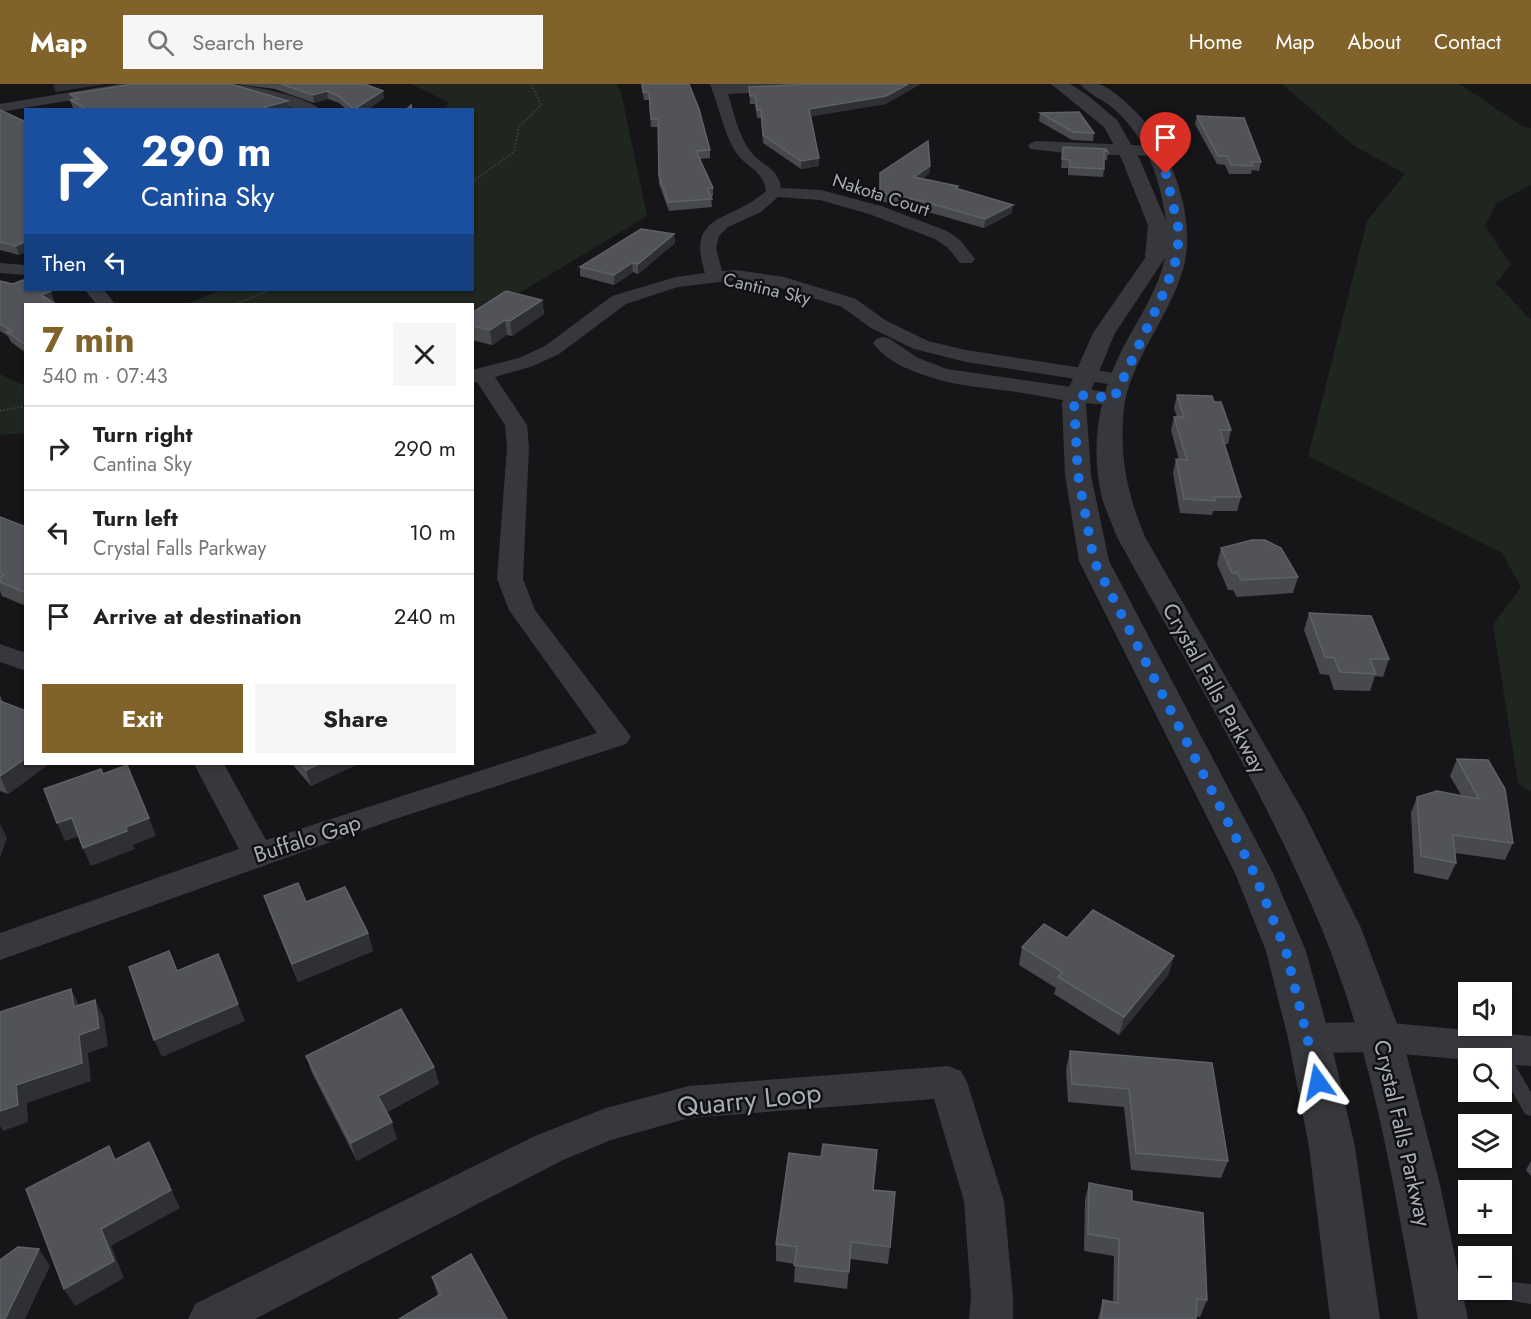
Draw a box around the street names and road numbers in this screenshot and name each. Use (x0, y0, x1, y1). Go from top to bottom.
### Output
street label: Nakota Court (829, 167, 933, 223)
street label: Cantina Sky (721, 266, 813, 312)
street label: Crystal Falls Parkway (1155, 597, 1275, 779)
street label: Buffalo Gap (249, 806, 365, 870)
street label: Crystal Falls Parkway (1366, 1037, 1440, 1230)
street label: Quarry Loop (675, 1073, 823, 1126)

